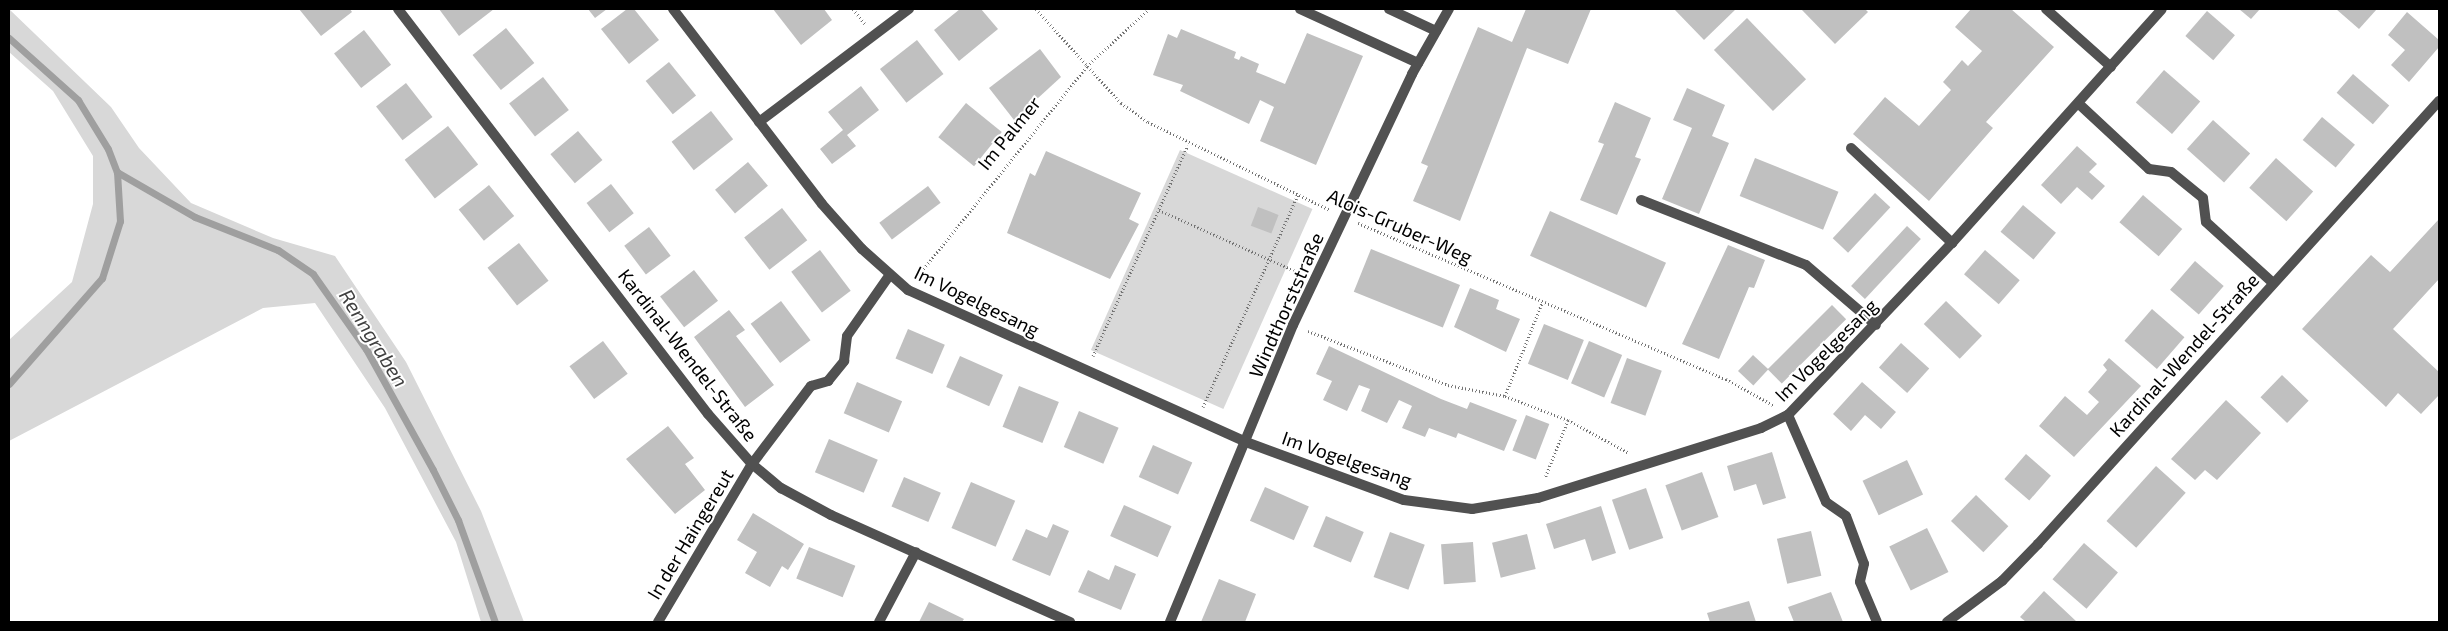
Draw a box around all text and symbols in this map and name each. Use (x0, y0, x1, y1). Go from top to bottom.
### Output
street label: Im Palmer (973, 92, 1045, 174)
street label: Alois-Gruber-Weg (1324, 184, 1476, 268)
street label: Windthorststraße (1244, 229, 1328, 381)
street label: Im Vogelgesang (911, 261, 1043, 341)
street label: Kardinal-Wendel-Straße (614, 264, 762, 446)
street label: Kardinal-Wendel-Straße (2105, 269, 2263, 441)
water label: Renngraben (335, 285, 413, 391)
street label: Im Vogelgesang (1770, 294, 1882, 406)
street label: Im Vogelgesang (1279, 426, 1415, 492)
street label: In der Haingereut (642, 465, 738, 603)

